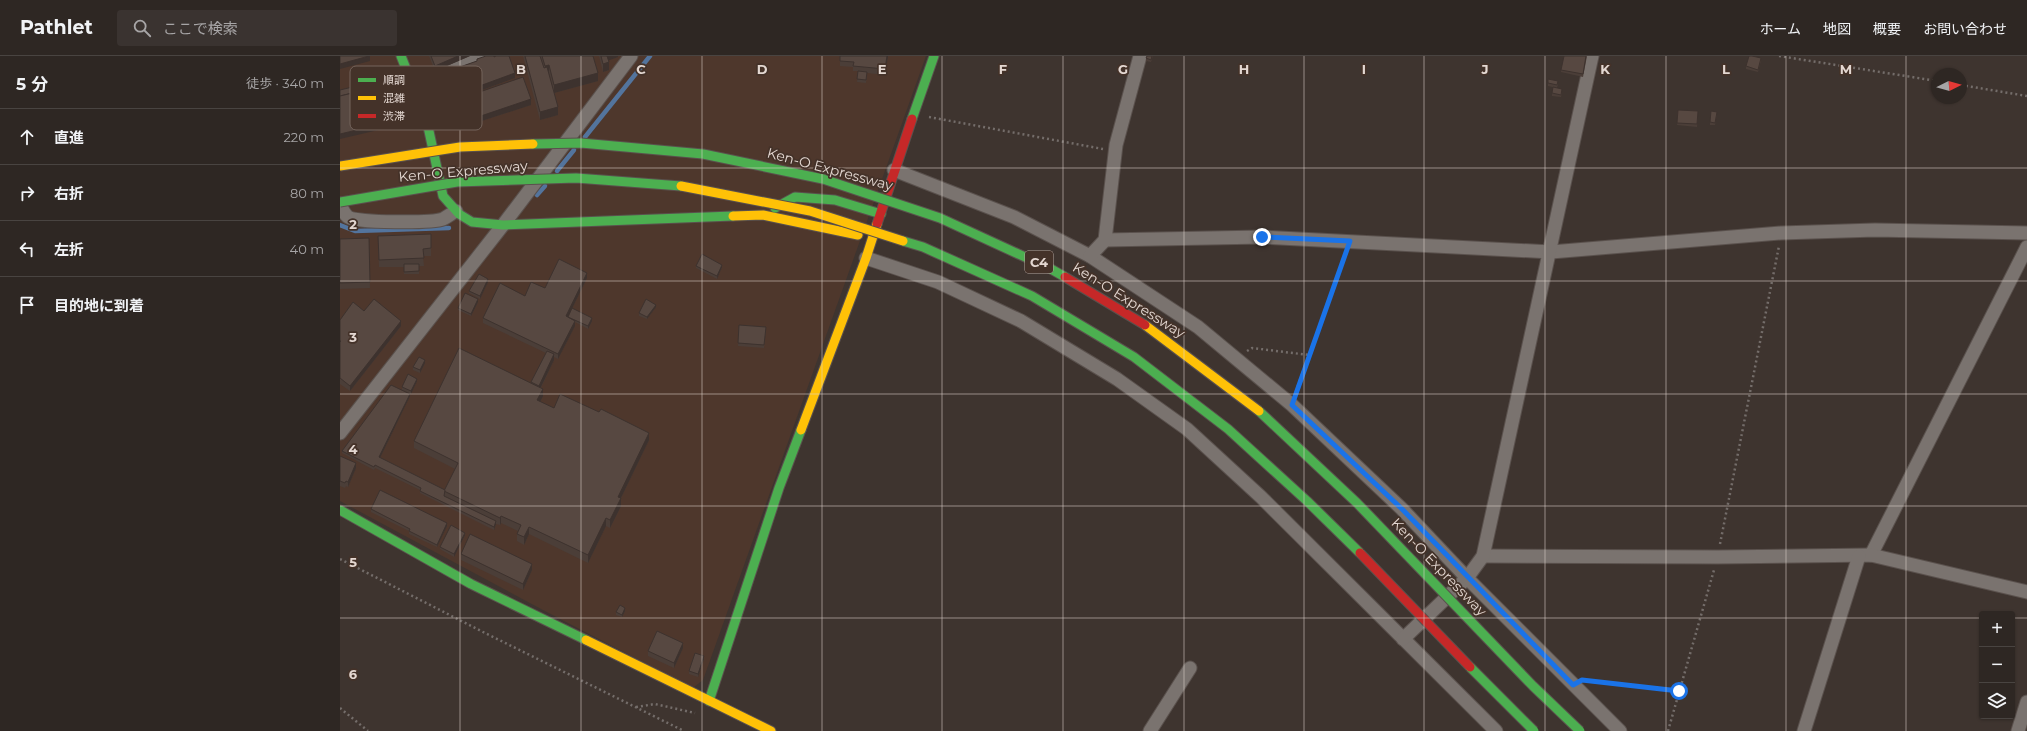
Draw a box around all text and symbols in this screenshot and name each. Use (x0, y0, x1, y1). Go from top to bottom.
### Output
search box (117, 10, 397, 46)
text: Pathlet (20, 16, 93, 39)
icon: search (131, 17, 153, 39)
text: ここで検索 (163, 19, 238, 38)
text: ホーム (1759, 20, 1801, 38)
text: 地図 (1823, 20, 1851, 38)
text: 概要 (1873, 20, 1901, 38)
text: お問い合わせ (1923, 20, 2007, 38)
text: B (516, 61, 526, 77)
text: C (636, 61, 646, 77)
text: D (757, 61, 768, 77)
text: E (878, 61, 887, 77)
text: F (999, 61, 1007, 77)
text: G (1118, 61, 1128, 77)
text: H (1239, 61, 1249, 77)
text: I (1362, 61, 1366, 77)
text: J (1480, 61, 1489, 77)
text: K (1600, 61, 1610, 77)
text: L (1722, 61, 1730, 77)
text: M (1840, 61, 1852, 77)
legend (350, 66, 482, 130)
north arrow (1931, 68, 1967, 104)
text: 順調 (383, 73, 405, 87)
text: 5 分 (16, 74, 48, 94)
text: 徒歩 · 340 m (246, 75, 324, 91)
text: 混雑 (383, 91, 405, 105)
text: 渋滞 (383, 109, 405, 123)
icon: ahead (16, 126, 38, 148)
text: 直進 (54, 128, 84, 147)
text: 220 m (283, 129, 324, 145)
street label: Ken-O Expressway (765, 144, 895, 195)
street label: Ken-O Expressway (398, 156, 529, 186)
icon: right (16, 182, 38, 204)
text: 右折 (54, 184, 84, 203)
text: 80 m (290, 185, 324, 201)
text: 2 (349, 216, 357, 232)
route end (1253, 228, 1271, 246)
icon: left (16, 238, 38, 260)
text: 左折 (54, 240, 84, 259)
text: 40 m (290, 241, 324, 257)
road number: C4 (1025, 251, 1053, 273)
street label: Ken-O Expressway (1069, 258, 1189, 342)
icon: arrive (16, 294, 38, 316)
text: 目的地に到着 (54, 296, 144, 315)
text: 3 (348, 329, 357, 345)
text: 4 (349, 441, 358, 457)
street label: Ken-O Expressway (1388, 514, 1491, 620)
text: 5 (349, 554, 357, 570)
map controls (1979, 611, 2015, 719)
button: + (1979, 611, 2015, 647)
button: − (1979, 647, 2015, 683)
text: 6 (349, 666, 358, 682)
route start (1670, 682, 1688, 700)
button: layers (1979, 683, 2015, 719)

